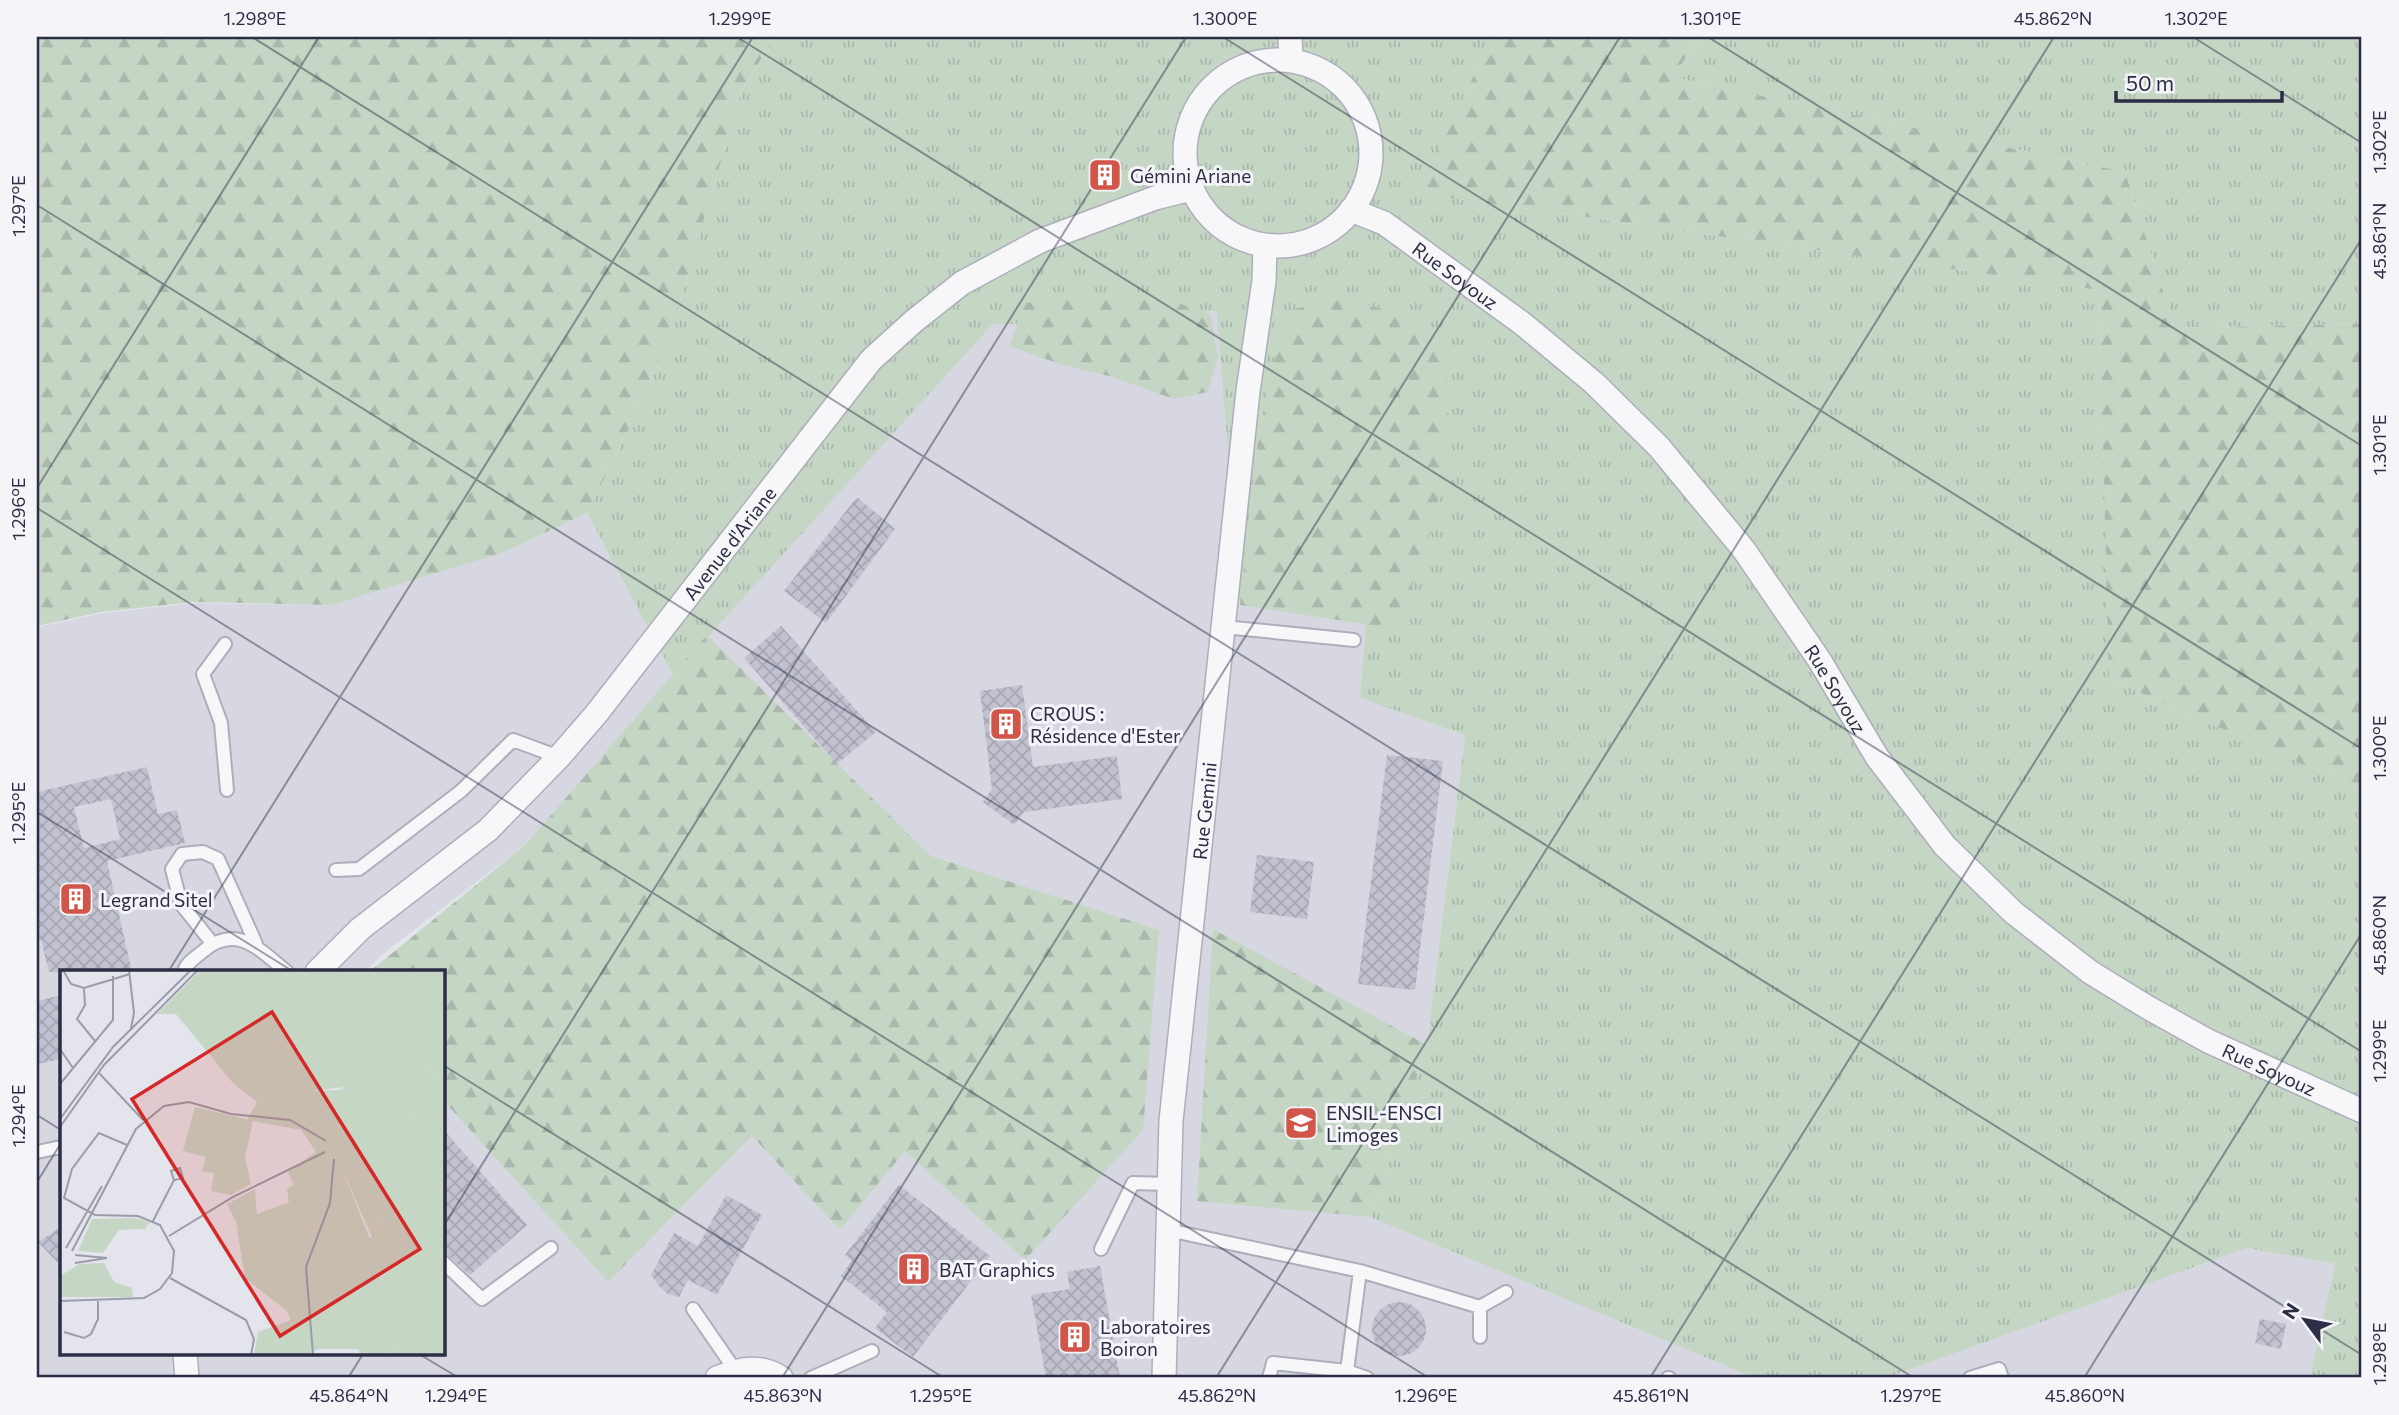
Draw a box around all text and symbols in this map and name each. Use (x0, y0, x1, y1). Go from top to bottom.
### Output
text: 1.298°E (224, 7, 286, 29)
text: 1.299°E (709, 7, 771, 29)
text: 1.300°E (1193, 7, 1257, 29)
text: 1.301°E (1681, 7, 1741, 29)
text: 45.862°N (2014, 7, 2092, 29)
text: 1.302°E (2164, 7, 2228, 29)
scale bar (2116, 60, 2282, 104)
text: 50 m (2126, 70, 2174, 95)
text: 1.302°E (2368, 110, 2390, 174)
building icon: Gémini Ariane (1086, 156, 1124, 194)
place label: Gémini Ariane (1130, 164, 1251, 187)
text: 1.297°E (7, 175, 29, 237)
text: 45.861°N (2368, 203, 2390, 279)
street label: Rue Soyouz (1408, 236, 1503, 314)
text: 1.301°E (2368, 415, 2390, 475)
text: 1.296°E (7, 478, 29, 540)
street label: Avenue d'Ariane (678, 482, 780, 604)
street label: Rue Soyouz (1800, 640, 1872, 737)
place label: CROUS : Résidence d'Ester (1030, 702, 1181, 747)
building icon: CROUS : Résidence d'Ester (987, 705, 1025, 743)
text: 1.300°E (2368, 716, 2390, 780)
street label: Rue Gemini (1187, 761, 1220, 861)
text: 1.295°E (7, 782, 29, 844)
building icon: Legrand Sitel (57, 880, 95, 918)
place label: Legrand Sitel (100, 888, 213, 911)
text: 45.860°N (2368, 895, 2390, 975)
inset map (60, 970, 444, 1356)
text: 1.299°E (2368, 1020, 2390, 1082)
street label: Rue Soyouz (2219, 1038, 2320, 1100)
text: 1.294°E (7, 1085, 29, 1147)
place label: ENSIL-ENSCI Limoges (1326, 1101, 1442, 1146)
school or university icon: ENSIL-ENSCI Limoges (1282, 1104, 1320, 1142)
building icon: BAT Graphics (895, 1250, 933, 1288)
place label: BAT Graphics (939, 1258, 1055, 1281)
north arrow (2270, 1286, 2340, 1356)
text: N (2277, 1299, 2304, 1323)
place label: Laboratoires Boiron (1100, 1315, 1211, 1360)
building icon: Laboratoires Boiron (1056, 1318, 1094, 1356)
text: 1.298°E (2368, 1323, 2390, 1385)
text: 45.864°N (309, 1384, 389, 1406)
text: 1.294°E (425, 1384, 487, 1406)
text: 45.863°N (744, 1384, 822, 1406)
text: 1.295°E (910, 1384, 972, 1406)
text: 45.862°N (1178, 1384, 1256, 1406)
text: 1.296°E (1395, 1384, 1457, 1406)
text: 45.861°N (1613, 1384, 1689, 1406)
text: 1.297°E (1880, 1384, 1942, 1406)
text: 45.860°N (2045, 1384, 2125, 1406)

